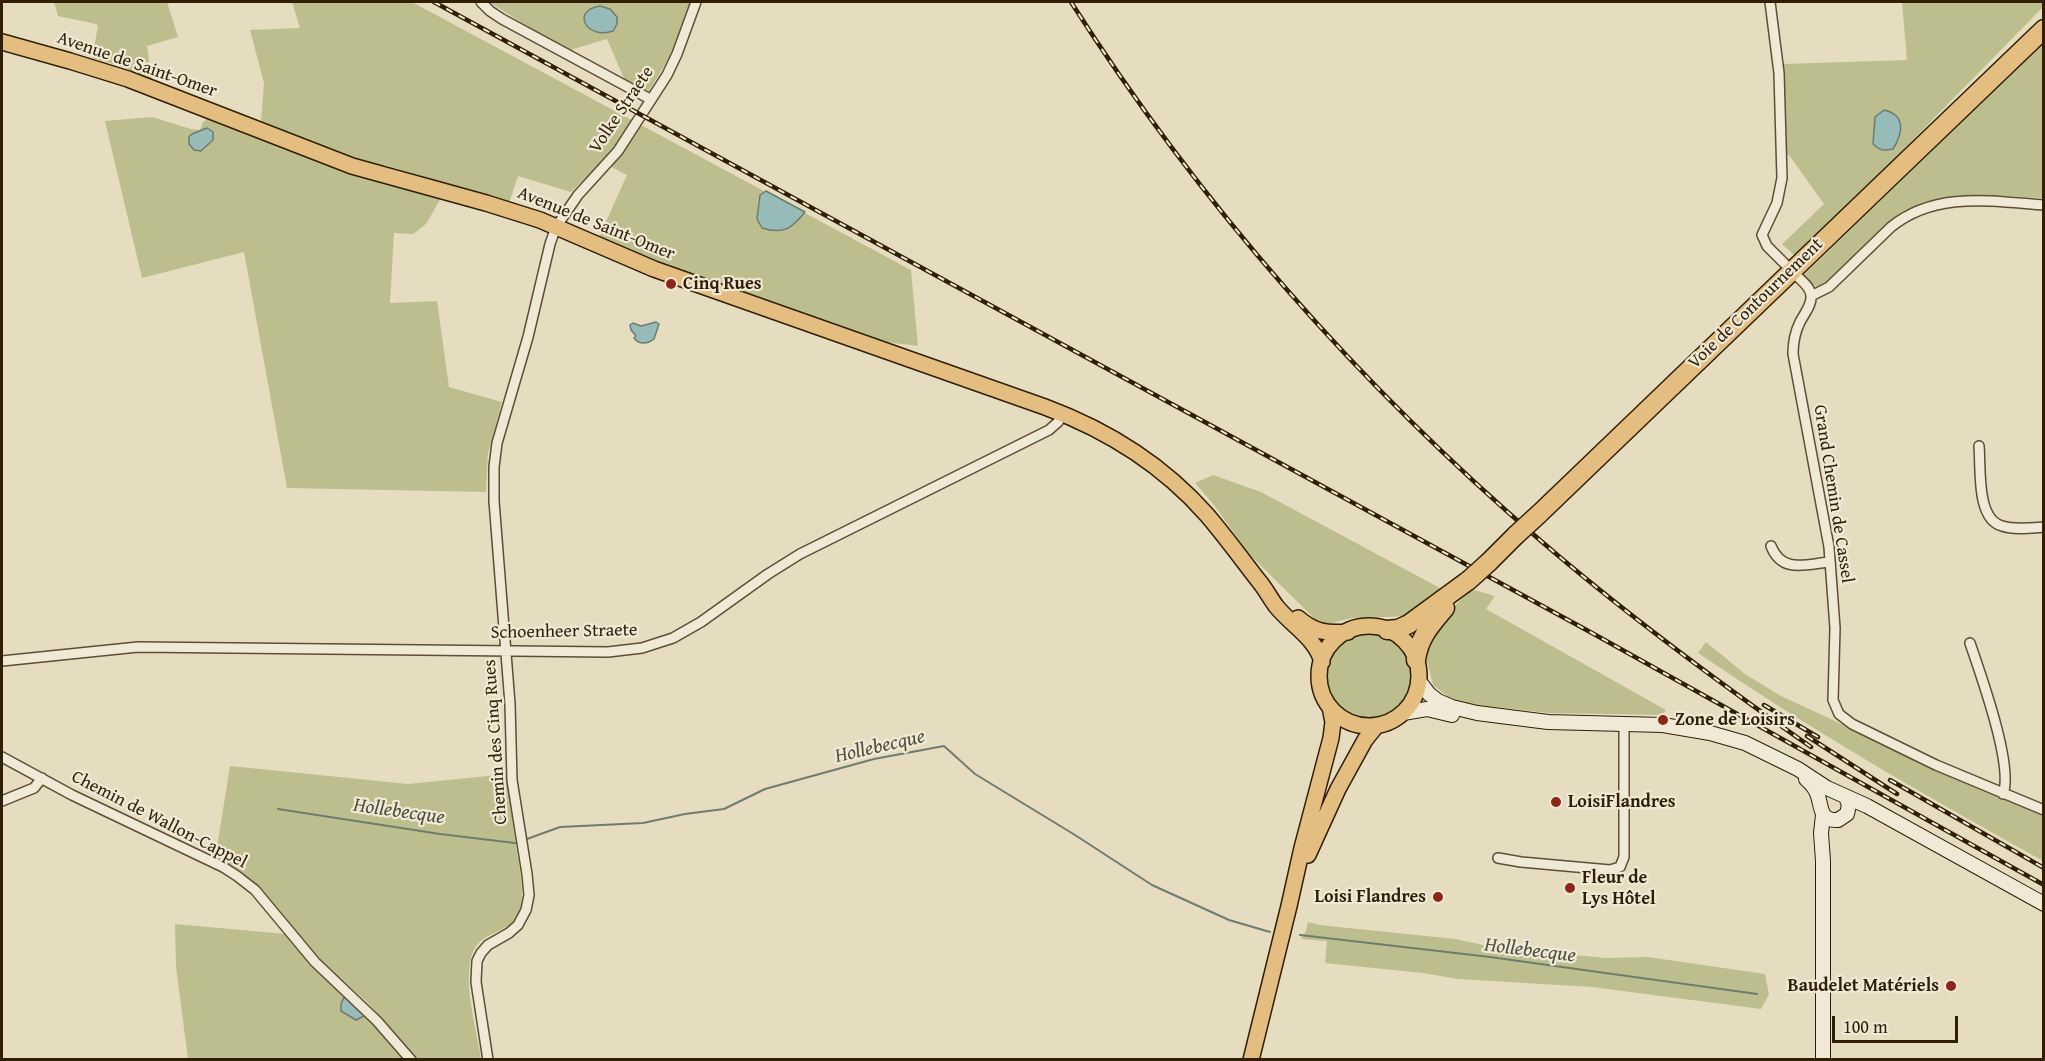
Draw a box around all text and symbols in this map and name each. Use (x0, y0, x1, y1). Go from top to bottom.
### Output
street label: Avenue de Saint-Omer (54, 27, 220, 103)
street label: Volke Straete (585, 62, 659, 158)
street label: Avenue de Saint-Omer (514, 183, 678, 265)
street label: Voie de Contournement (1684, 234, 1828, 374)
place label: Cinq Rues (683, 273, 761, 295)
marker: Cinq Rues (664, 277, 678, 291)
street label: Grand Chemin de Cassel (1808, 403, 1858, 585)
street label: Schoenheer Straete (490, 620, 638, 644)
street label: Chemin des Cinq Rues (479, 659, 513, 825)
place label: Zone de Loisirs (1675, 709, 1795, 731)
marker: Zone de Loisirs (1656, 713, 1670, 727)
water label: Hollebecque (833, 725, 927, 769)
street label: Chemin de Wallon-Cappel (68, 766, 250, 874)
place label: LoisiFlandres (1568, 791, 1675, 813)
water label: Hollebecque (352, 794, 446, 830)
marker: LoisiFlandres (1549, 795, 1563, 809)
place label: Fleur de Lys Hôtel (1582, 867, 1656, 910)
marker: Fleur de Lys Hôtel (1563, 881, 1577, 895)
place label: Loisi Flandres (1315, 886, 1426, 908)
marker: Loisi Flandres (1431, 890, 1445, 904)
water label: Hollebecque (1483, 933, 1577, 969)
place label: Baudelet Matériels (1788, 975, 1939, 997)
marker: Baudelet Matériels (1944, 979, 1958, 993)
scale bar (1835, 1004, 1961, 1042)
text: 100 m (1843, 1013, 1888, 1040)

